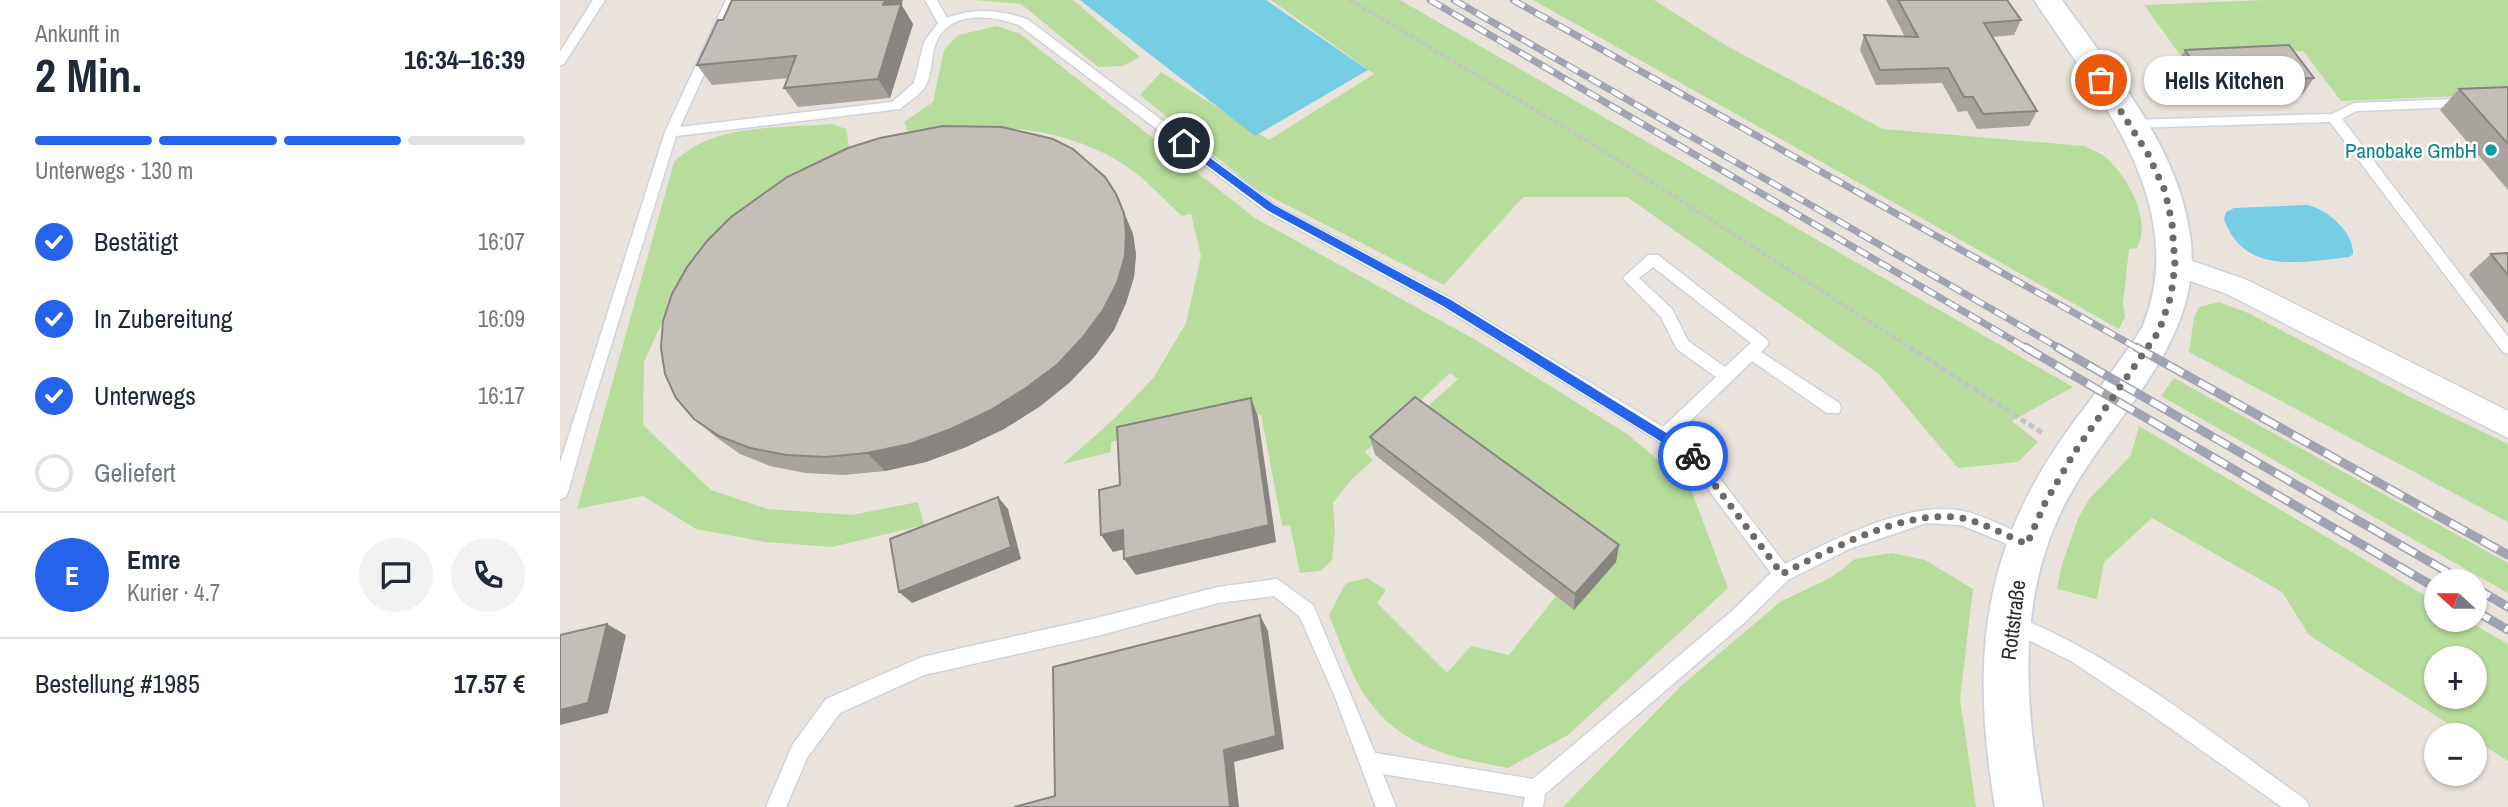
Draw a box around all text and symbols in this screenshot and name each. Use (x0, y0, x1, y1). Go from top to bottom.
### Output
text: Ankunft in (35, 18, 120, 49)
text: 16:34–16:39 (404, 42, 525, 77)
text: 2 Min. (35, 44, 142, 106)
pin (2071, 50, 2131, 110)
callout: Hells Kitchen (2143, 56, 2304, 104)
icon: bag (2082, 61, 2120, 99)
text: Hells Kitchen (2165, 65, 2284, 96)
pin (1154, 113, 1214, 173)
icon: home (1165, 124, 1203, 162)
place label: Panobake GmbH (2345, 136, 2477, 165)
marker: Panobake GmbH (2483, 142, 2499, 158)
text: Unterwegs · 130 m (35, 155, 193, 186)
icon: check (35, 223, 73, 261)
text: Bestätigt (94, 224, 178, 259)
text: 16:07 (478, 226, 525, 257)
icon: check (35, 300, 73, 338)
text: In Zubereitung (94, 301, 233, 336)
text: 16:09 (478, 303, 525, 334)
icon: check (35, 377, 73, 415)
text: Unterwegs (94, 378, 196, 413)
text: 16:17 (478, 380, 525, 411)
courier (1658, 421, 1728, 491)
icon: bike (1674, 437, 1712, 475)
text: Geliefert (94, 455, 176, 490)
button: chat (359, 538, 433, 612)
button: phone (451, 538, 525, 612)
text: Emre (127, 542, 180, 577)
text: E (65, 558, 79, 593)
north arrow (2424, 569, 2487, 632)
map controls (2424, 569, 2487, 786)
text: Kurier · 4.7 (127, 577, 220, 608)
street label: Rottstraße (1994, 578, 2032, 662)
button: + (2424, 646, 2487, 709)
text: Bestellung #1985 (35, 666, 200, 701)
text: 17.57 € (454, 666, 525, 701)
button: − (2424, 723, 2487, 786)

